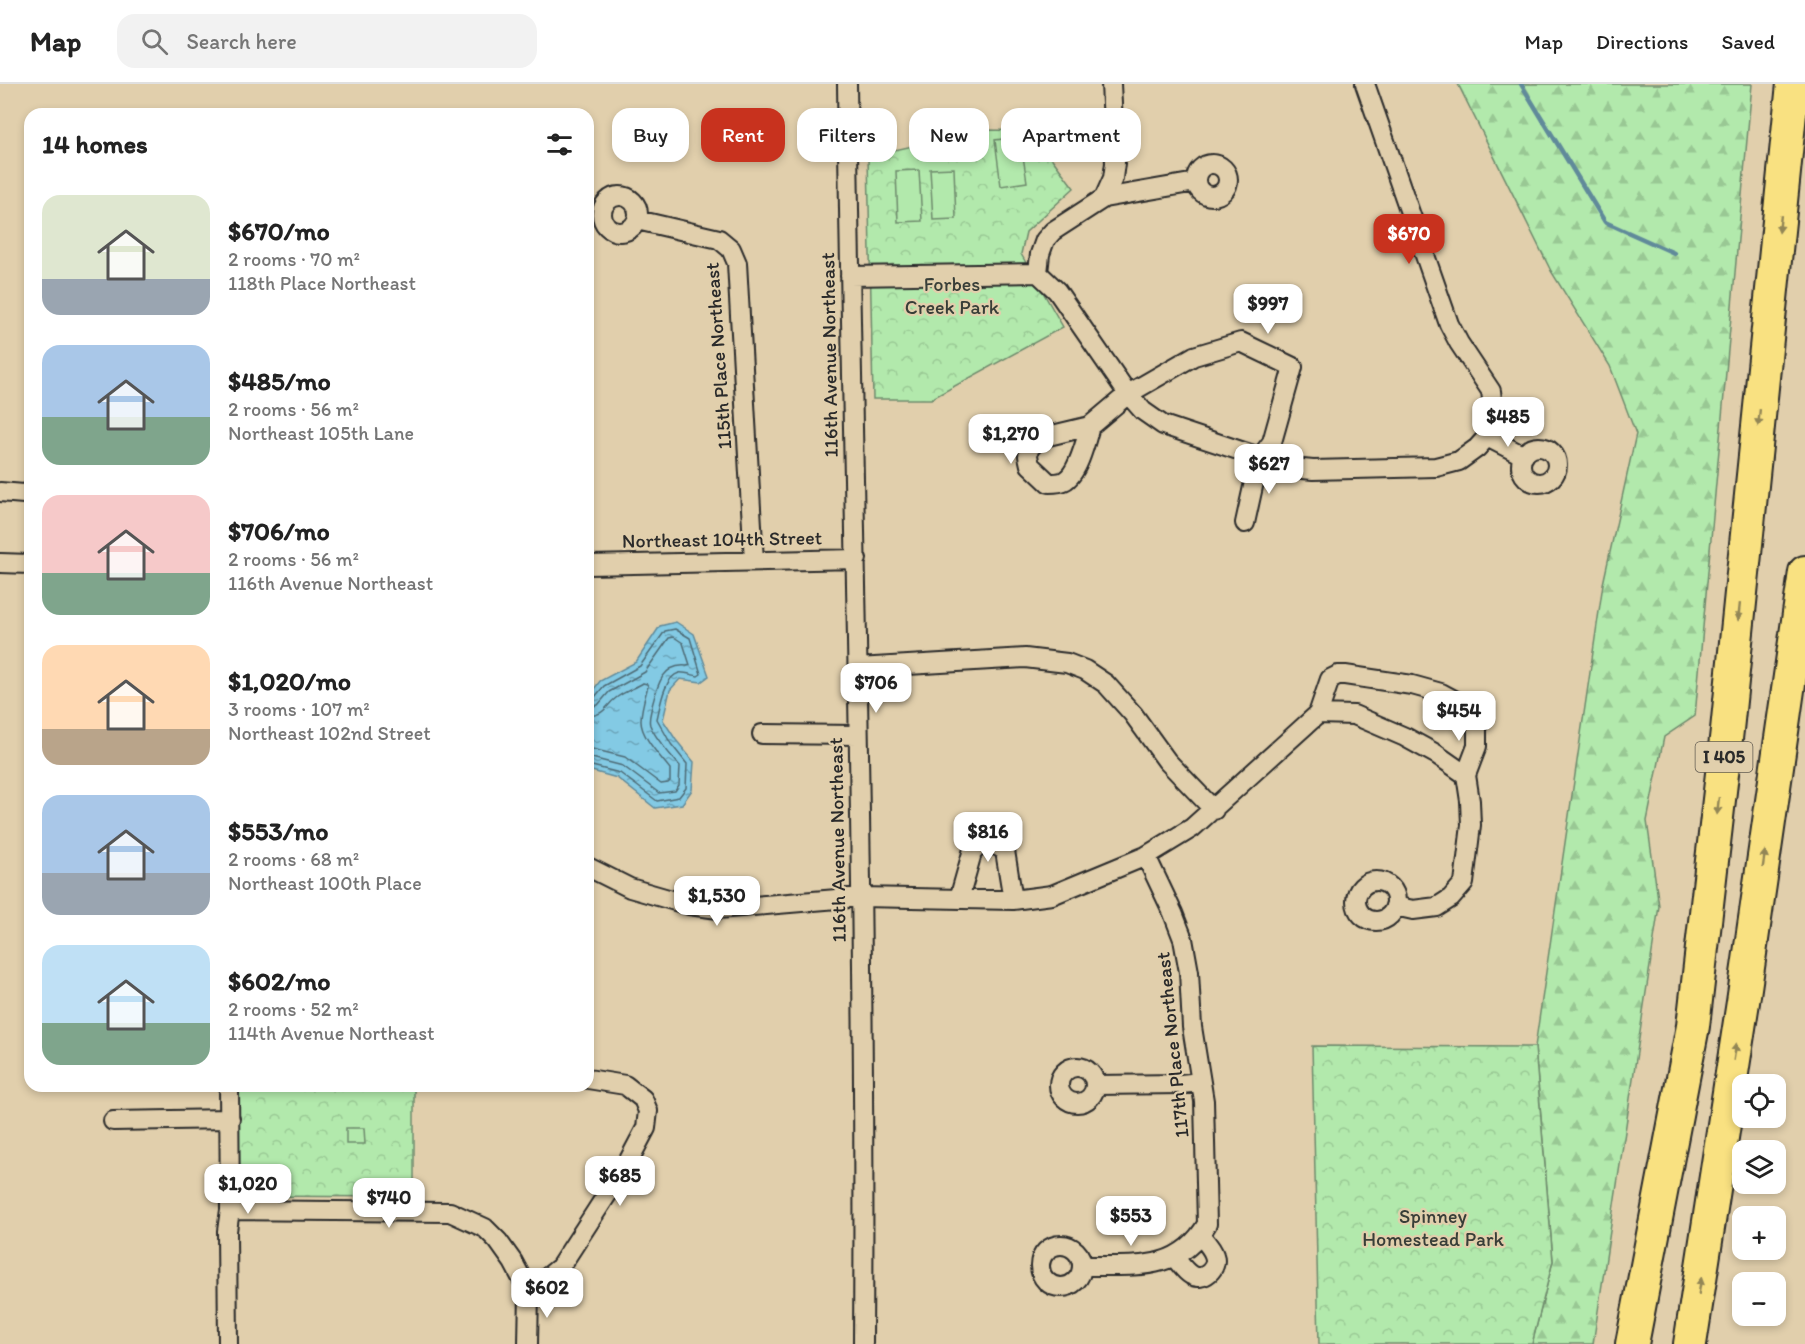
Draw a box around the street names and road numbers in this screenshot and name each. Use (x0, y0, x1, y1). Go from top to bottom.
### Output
street label: 116th Avenue Northeast (815, 252, 843, 458)
street label: 115th Place Northeast (699, 262, 737, 450)
street label: Northeast 104th Street (622, 525, 822, 553)
street label: 116th Avenue Northeast (823, 737, 851, 943)
road number: I 405 (1696, 742, 1752, 772)
street label: 117th Place Northeast (1150, 951, 1194, 1139)

